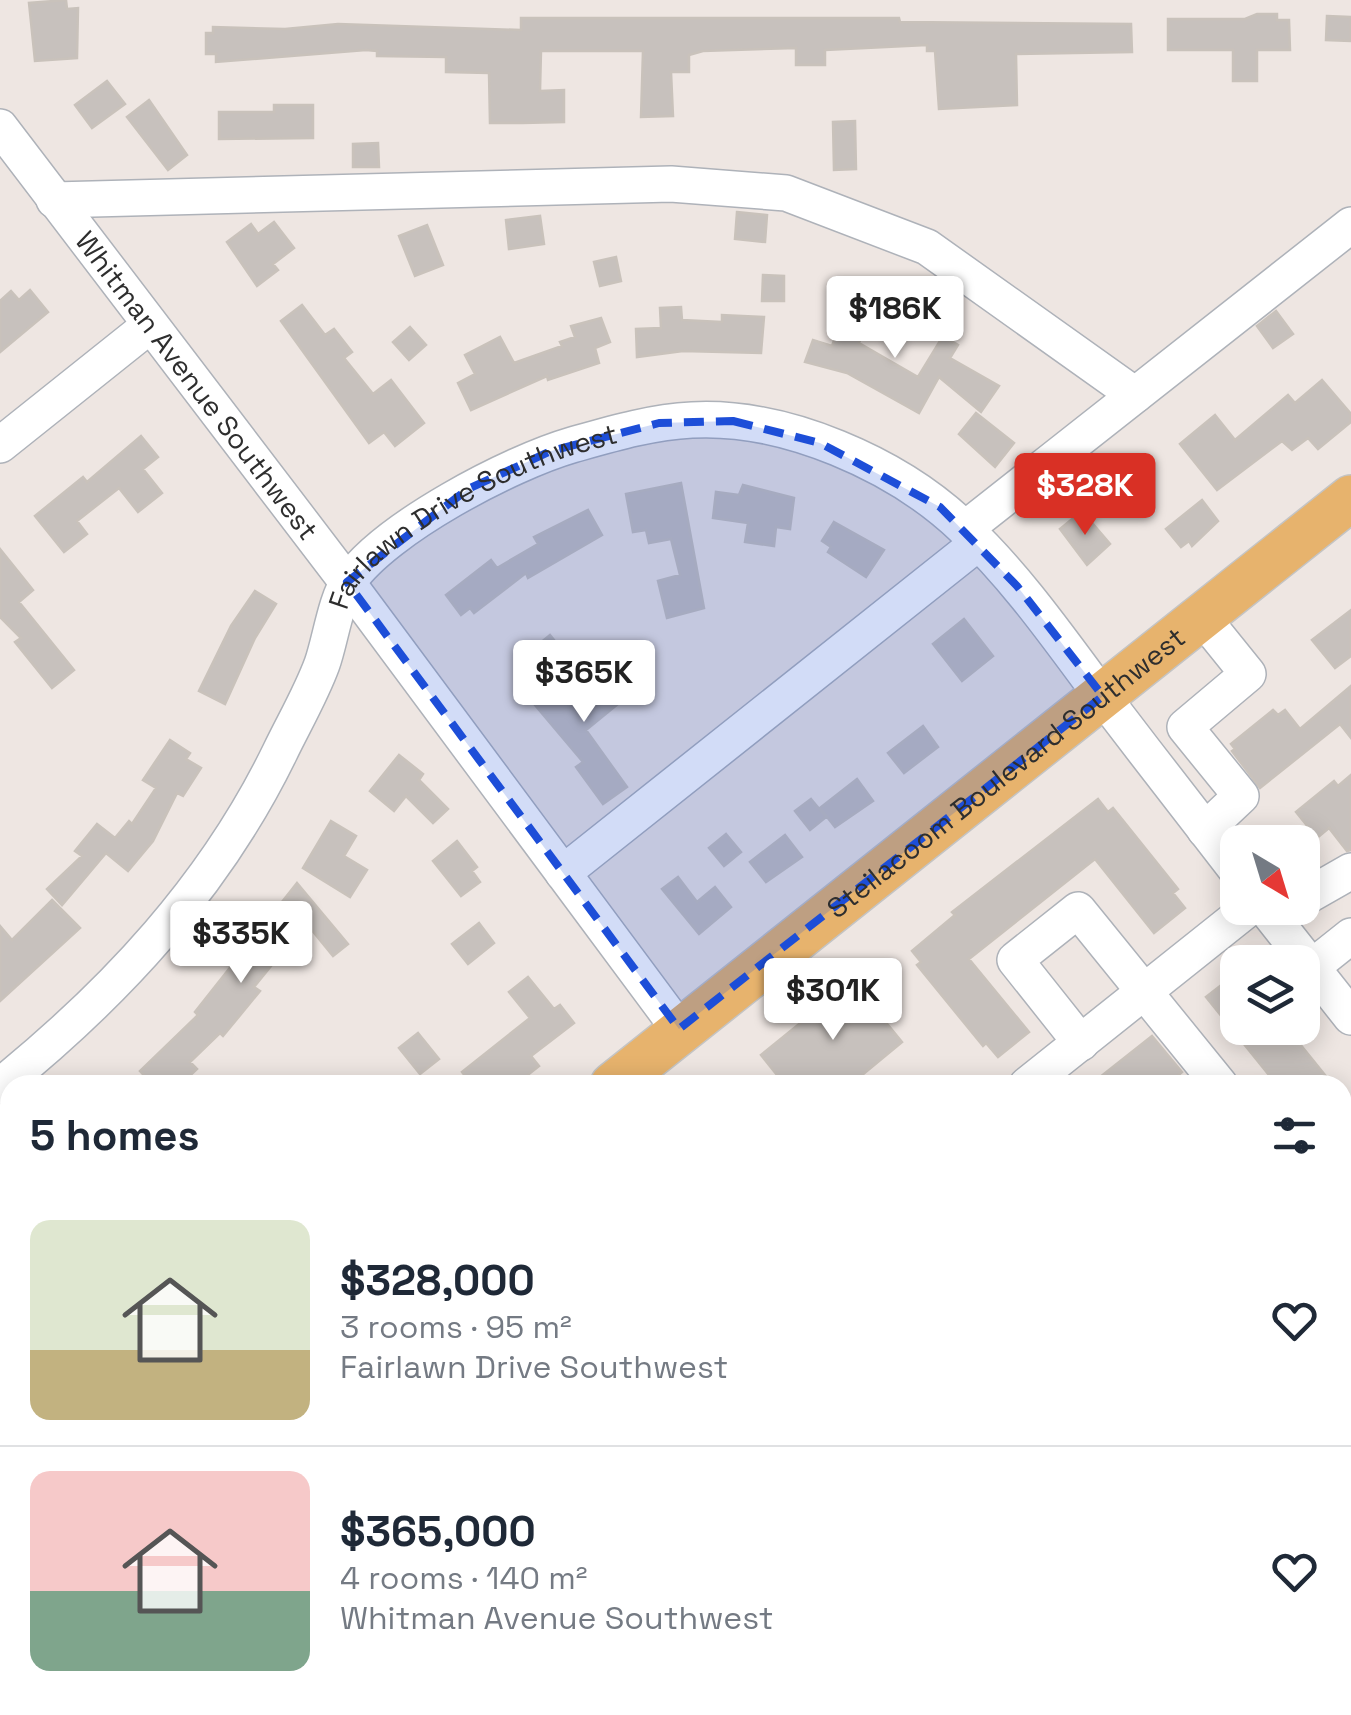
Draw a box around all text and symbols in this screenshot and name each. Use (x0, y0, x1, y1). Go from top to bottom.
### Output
street label: Whitman Avenue Southwest (68, 224, 326, 547)
pin: $186K (825, 276, 965, 361)
text: $186K (849, 288, 941, 328)
street label: Fairlawn Drive Southwest (320, 415, 621, 614)
pin: $328K (1015, 453, 1155, 538)
text: $328K (1036, 465, 1134, 505)
street label: Steilacoom Boulevard Southwest (819, 619, 1192, 926)
pin: $365K (514, 640, 654, 725)
text: $365K (535, 652, 633, 692)
north arrow (1220, 825, 1320, 925)
map controls (1220, 825, 1320, 1045)
pin: $335K (171, 901, 311, 986)
text: $335K (192, 913, 290, 953)
button: layers (1220, 945, 1320, 1045)
pin: $301K (763, 958, 903, 1043)
text: $301K (786, 970, 880, 1010)
icon: filters (1267, 1108, 1322, 1163)
text: 5 homes (30, 1109, 200, 1162)
text: $328,000 (340, 1254, 535, 1307)
icon: home (110, 1260, 230, 1380)
icon: heart (1267, 1293, 1322, 1348)
text: 3 rooms · 95 m² (340, 1307, 572, 1347)
text: Fairlawn Drive Southwest (340, 1347, 728, 1387)
text: $365,000 (340, 1505, 536, 1558)
icon: home (110, 1511, 230, 1631)
icon: heart (1267, 1544, 1322, 1599)
text: 4 rooms · 140 m² (340, 1558, 587, 1598)
text: Whitman Avenue Southwest (340, 1598, 773, 1638)

